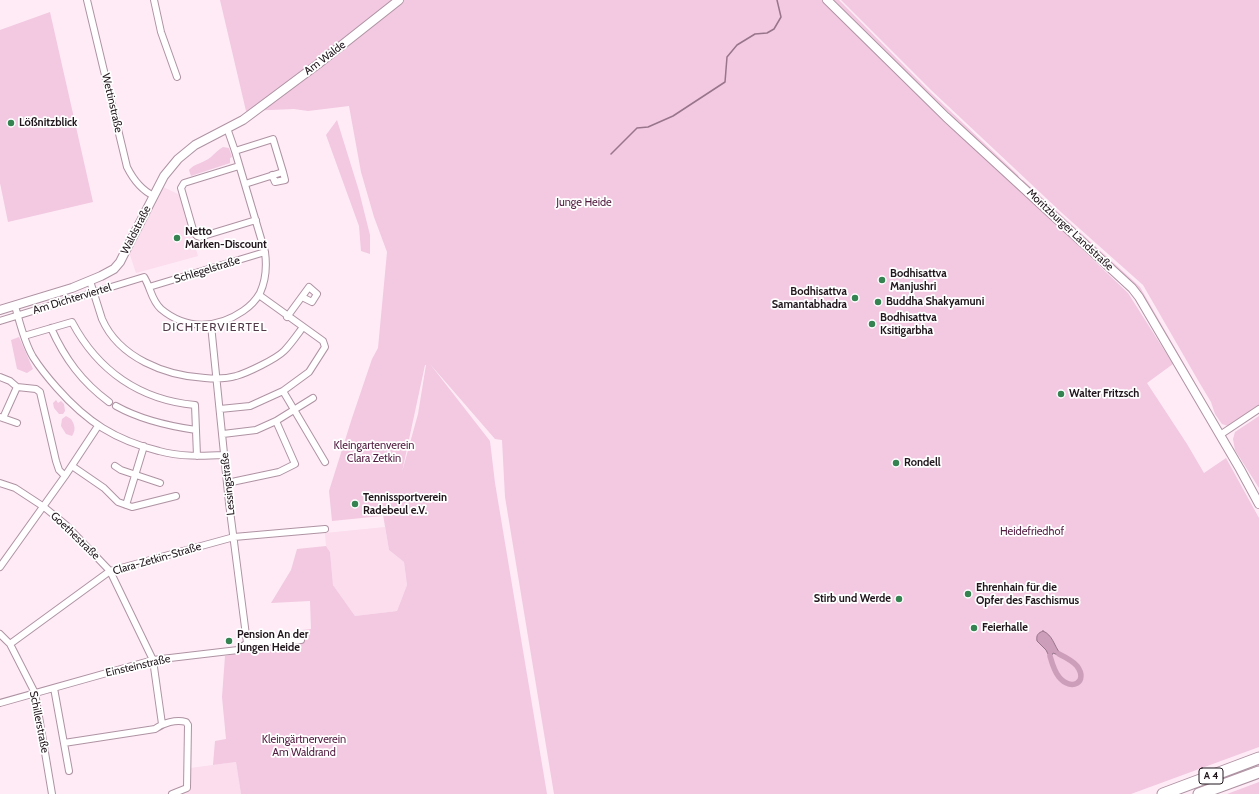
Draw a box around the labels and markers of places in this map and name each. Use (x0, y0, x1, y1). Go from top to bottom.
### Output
place label: Lößnitzblick (19, 116, 77, 130)
marker: Lößnitzblick (6, 118, 16, 128)
place label: Netto Marken-Discount (185, 225, 267, 251)
marker: Netto Marken-Discount (172, 233, 182, 243)
place label: Bodhisattva Manjushri (890, 267, 947, 293)
marker: Bodhisattva Manjushri (877, 275, 887, 285)
place label: Bodhisattva Samantabhadra (772, 285, 847, 311)
marker: Bodhisattva Samantabhadra (850, 293, 860, 303)
place label: Buddha Shakyamuni (886, 295, 984, 309)
marker: Buddha Shakyamuni (873, 297, 883, 307)
place label: Bodhisattva Ksitigarbha (880, 311, 937, 337)
marker: Bodhisattva Ksitigarbha (867, 319, 877, 329)
place label: Walter Fritzsch (1069, 387, 1139, 401)
marker: Walter Fritzsch (1056, 389, 1066, 399)
place label: Rondell (904, 456, 941, 470)
marker: Rondell (891, 458, 901, 468)
place label: Tennissportverein Radebeul e.V. (363, 491, 447, 517)
marker: Tennissportverein Radebeul e.V. (350, 499, 360, 509)
place label: Ehrenhain für die Opfer des Faschismus (976, 581, 1079, 607)
marker: Ehrenhain für die Opfer des Faschismus (963, 589, 973, 599)
place label: Stirb und Werde (814, 592, 891, 606)
marker: Stirb und Werde (894, 594, 904, 604)
place label: Feierhalle (982, 621, 1028, 635)
marker: Feierhalle (969, 623, 979, 633)
place label: Pension An der Jungen Heide (237, 628, 308, 654)
marker: Pension An der Jungen Heide (224, 636, 234, 646)

